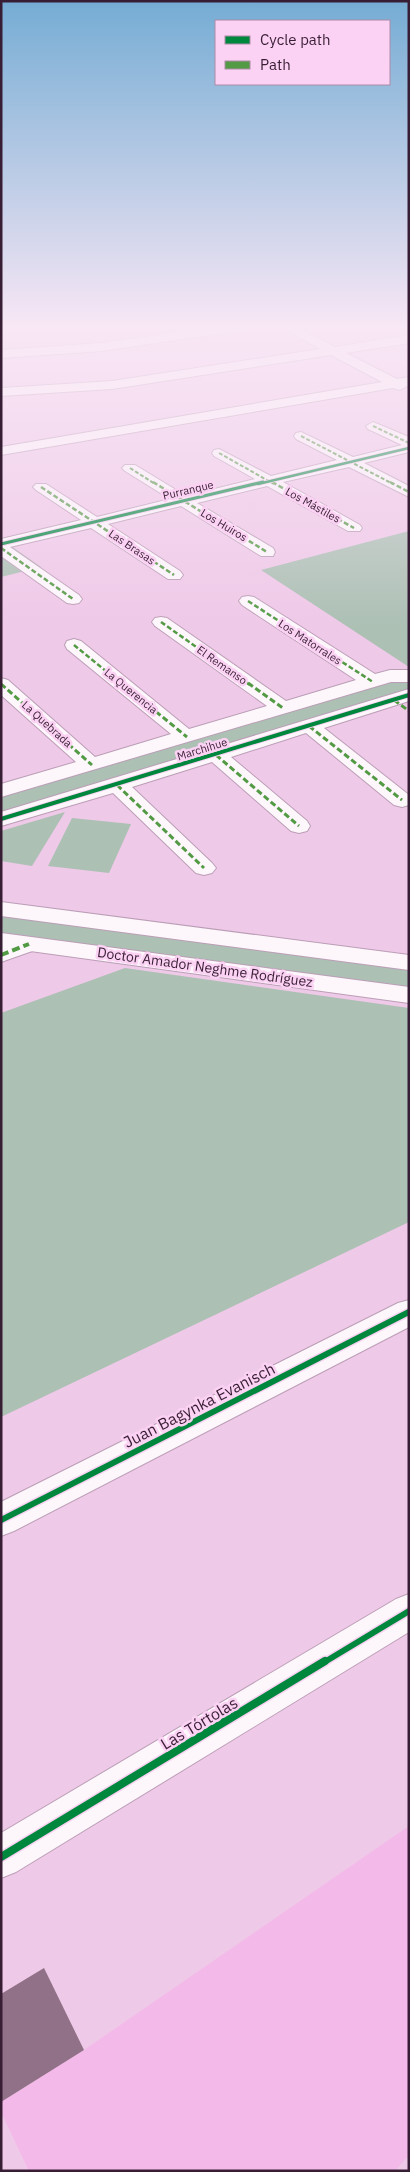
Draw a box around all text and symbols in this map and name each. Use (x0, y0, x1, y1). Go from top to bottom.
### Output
legend (215, 20, 390, 85)
text: Cycle path (260, 30, 331, 49)
text: Path (260, 55, 291, 74)
street label: Purranque (161, 477, 215, 503)
street label: Los Mástiles (283, 484, 343, 526)
street label: Los Huiros (198, 506, 250, 544)
street label: Las Brasas (106, 526, 158, 568)
street label: Los Matorrales (276, 616, 344, 668)
street label: El Remanso (194, 643, 250, 687)
street label: La Querencia (102, 665, 161, 717)
street label: La Quebrada (19, 698, 75, 750)
street label: Marchihue (175, 735, 229, 763)
street label: Doctor Amador Neghme Rodríguez (96, 943, 314, 991)
street label: Juan Bagynka Evanisch (120, 1358, 278, 1452)
street label: Las Tórtolas (157, 1692, 241, 1754)

